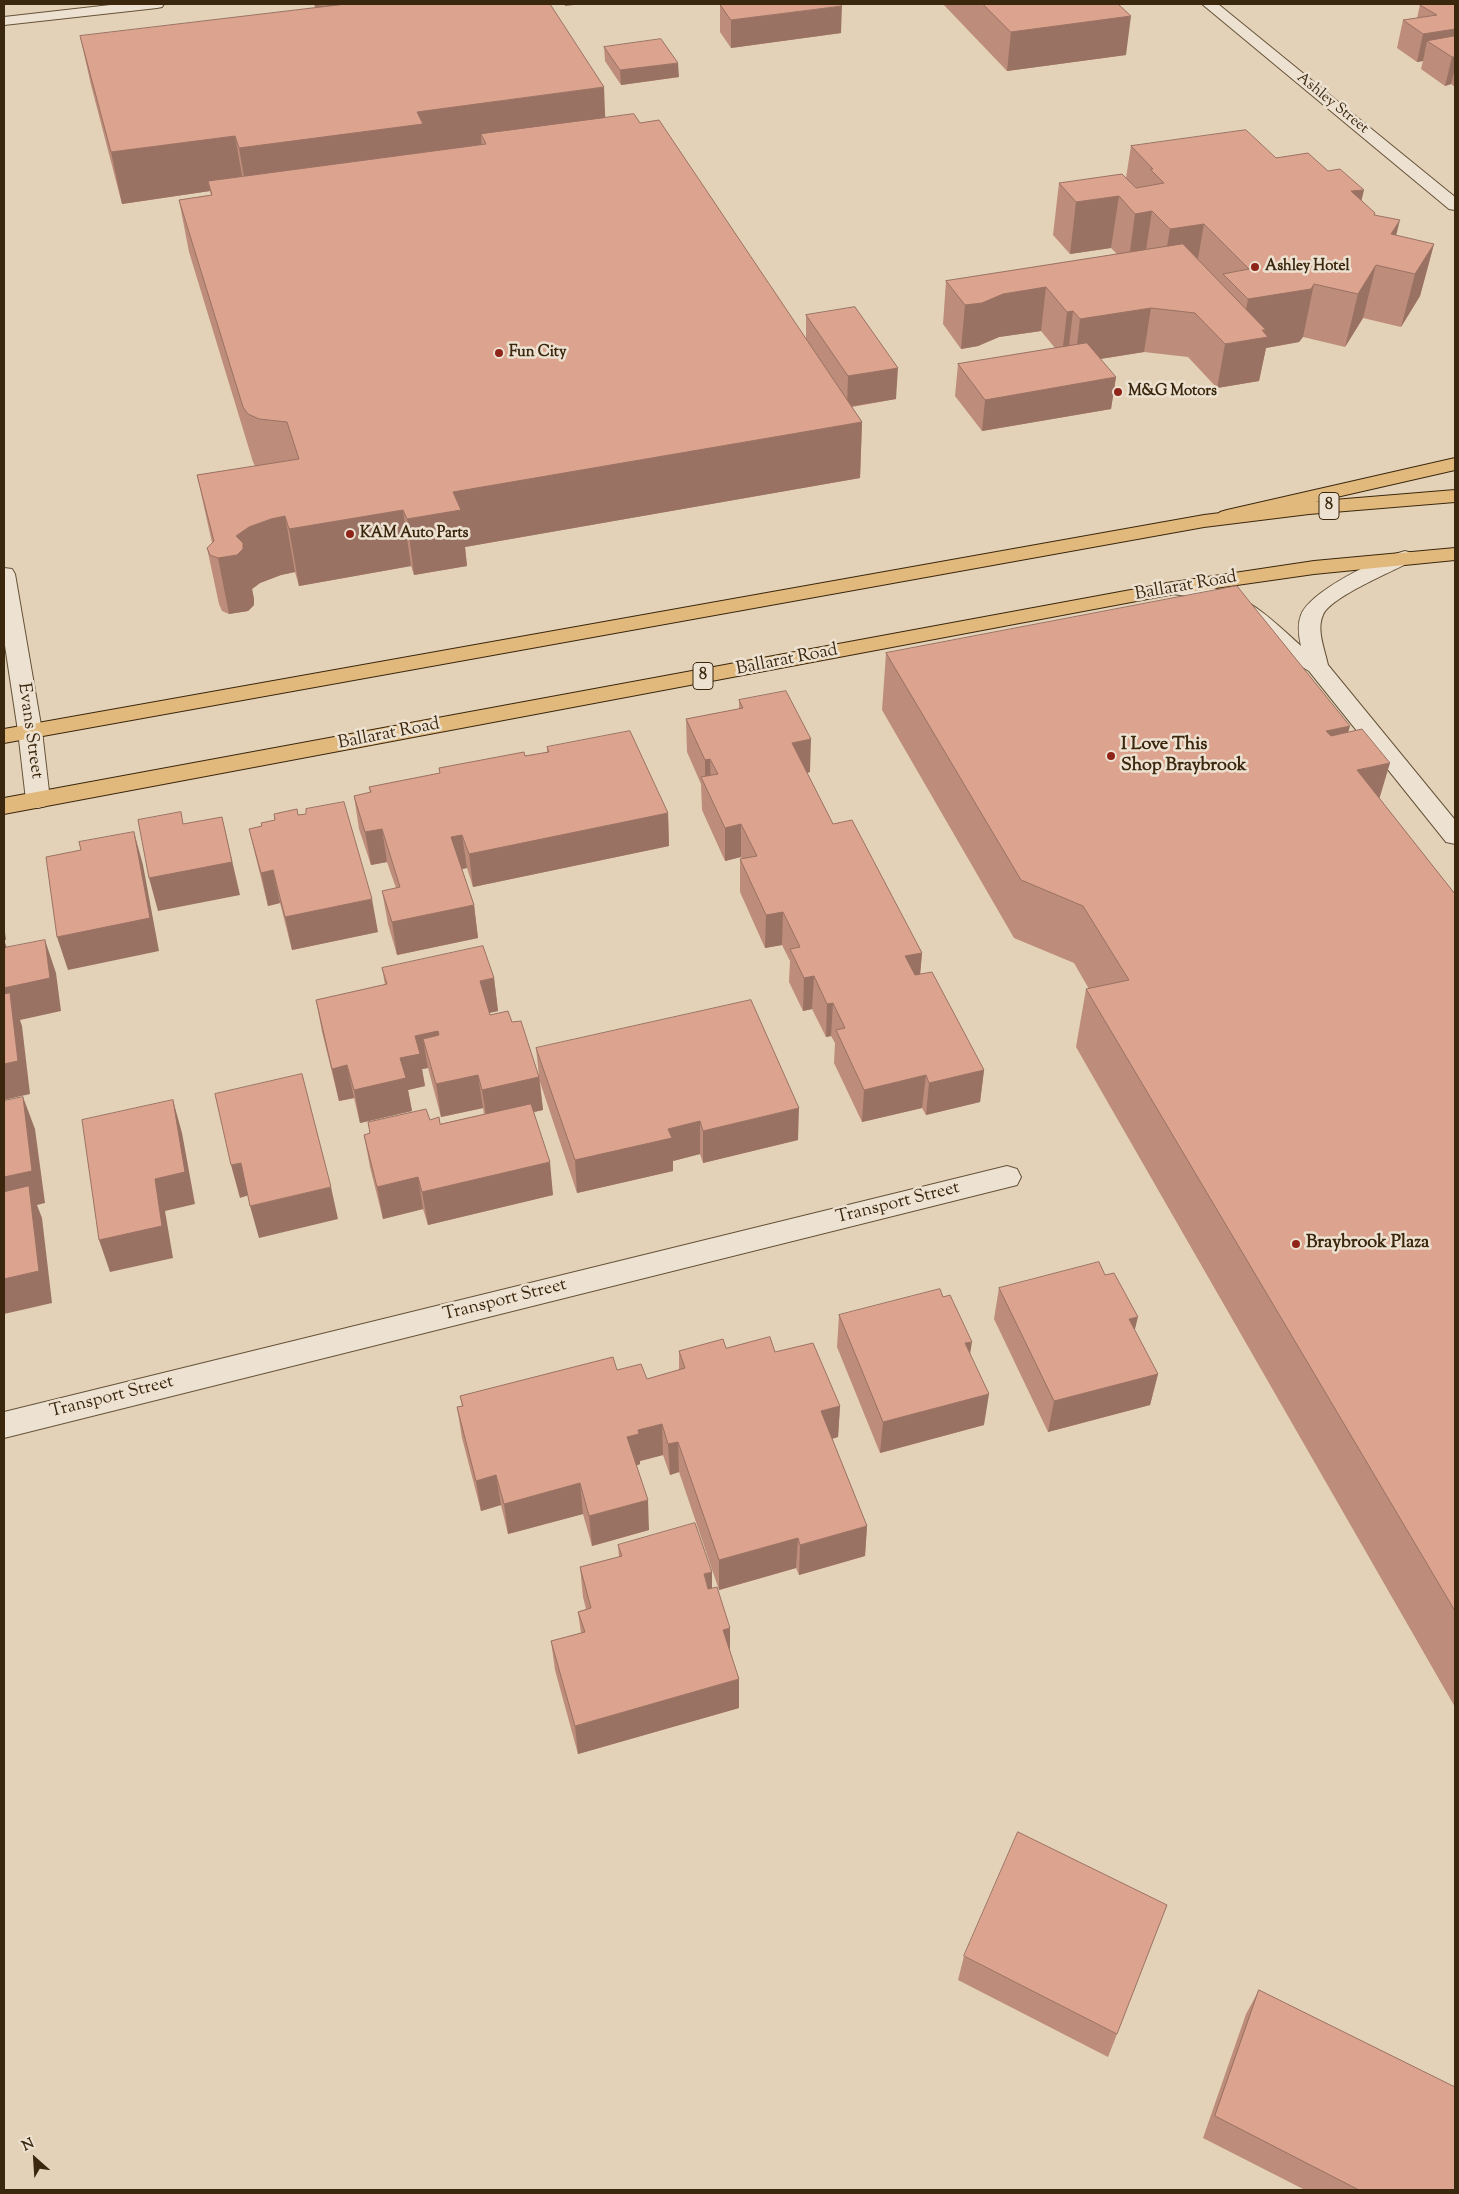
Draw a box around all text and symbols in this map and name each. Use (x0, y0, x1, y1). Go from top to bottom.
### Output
street label: Ashley Street (1293, 70, 1371, 138)
place label: Ashley Hotel (1265, 258, 1350, 276)
marker: Ashley Hotel (1249, 261, 1261, 273)
place label: Fun City (509, 344, 566, 362)
marker: Fun City (493, 347, 505, 359)
place label: M&G Motors (1128, 383, 1217, 401)
marker: M&G Motors (1112, 386, 1124, 398)
road number: 8 (1319, 492, 1339, 520)
place label: KAM Auto Parts (360, 525, 468, 543)
marker: KAM Auto Parts (344, 528, 356, 540)
street label: Ballarat Road (1133, 567, 1239, 607)
street label: Ballarat Road (734, 641, 840, 681)
road number: 8 (693, 662, 713, 689)
street label: Evans Street (12, 682, 46, 780)
street label: Ballarat Road (336, 715, 442, 755)
place label: I Love This Shop Braybrook (1121, 735, 1247, 778)
marker: I Love This Shop Braybrook (1105, 750, 1117, 762)
street label: Transport Street (834, 1178, 962, 1230)
place label: Braybrook Plaza (1306, 1233, 1429, 1255)
marker: Braybrook Plaza (1290, 1238, 1302, 1250)
street label: Transport Street (441, 1275, 569, 1327)
street label: Transport Street (48, 1372, 176, 1424)
north arrow (10, 2134, 60, 2184)
text: N (19, 2134, 38, 2157)

